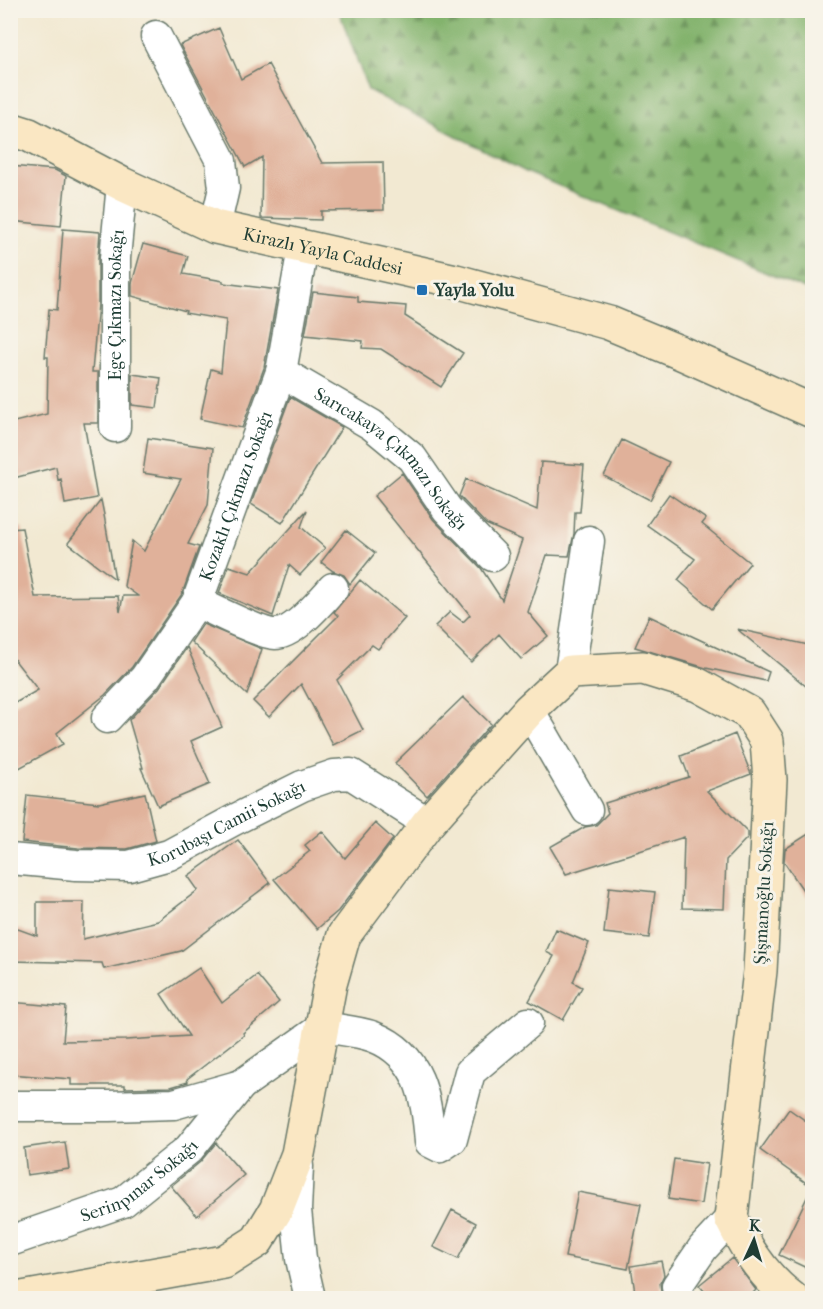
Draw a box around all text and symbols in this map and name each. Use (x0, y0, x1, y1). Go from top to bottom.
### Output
street label: Kirazlı Yayla Caddesi (241, 223, 405, 279)
street label: Ege Çıkmazı Sokağı (104, 228, 128, 381)
place label: Yayla Yolu (433, 280, 515, 301)
marker: Yayla Yolu (415, 283, 429, 297)
street label: Sarıcakaya Çıkmazı Sokağı (310, 383, 472, 535)
street label: Kozaklı Çıkmazı Sokağı (195, 408, 277, 584)
street label: Korubaşı Camii Sokağı (145, 775, 309, 871)
street label: Şişmanoğlu Sokağı (750, 820, 778, 965)
street label: Serinpınar Sokağı (78, 1135, 203, 1226)
north arrow (724, 1210, 784, 1270)
text: K (749, 1216, 763, 1236)

